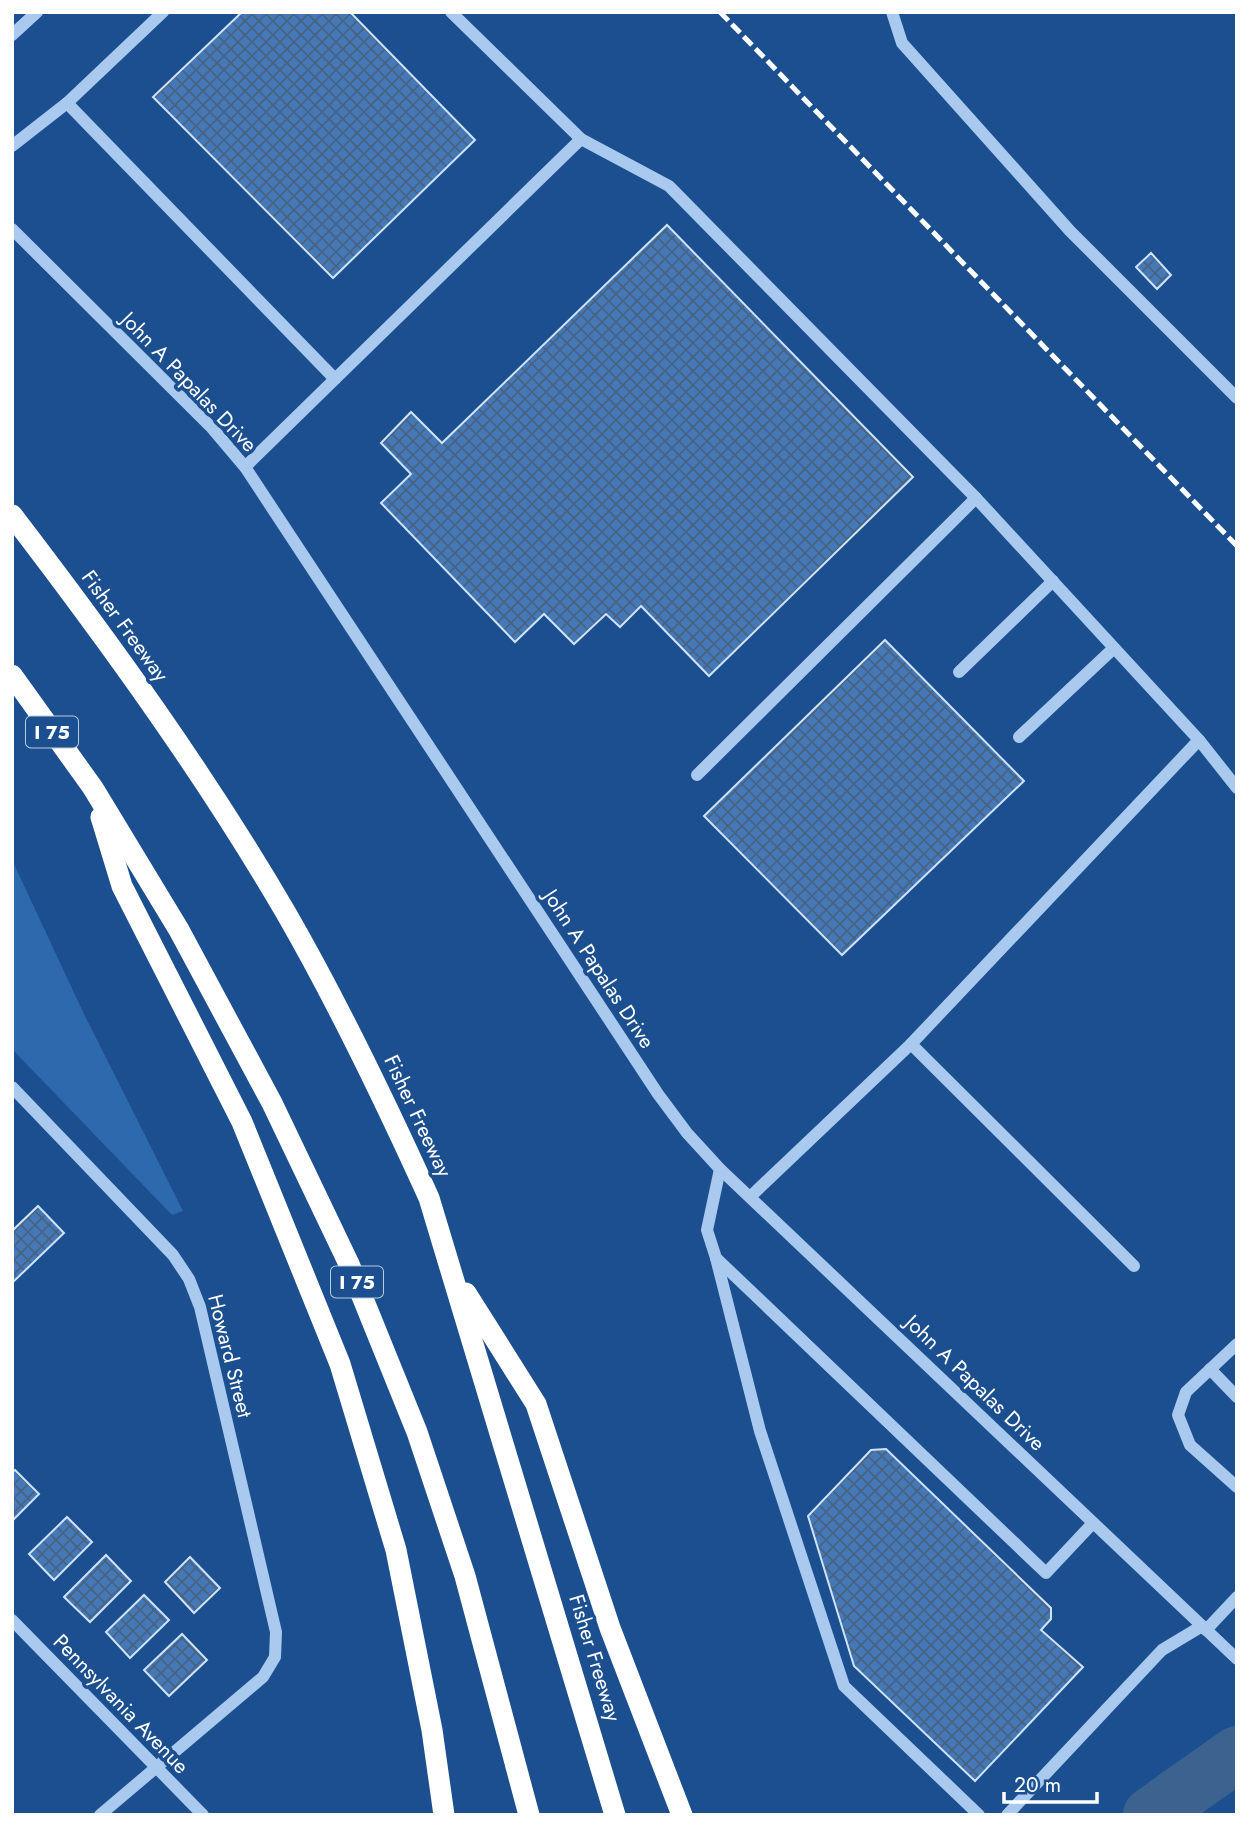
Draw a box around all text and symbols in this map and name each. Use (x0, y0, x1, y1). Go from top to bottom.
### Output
street label: John A Papalas Drive (112, 303, 264, 459)
street label: Fisher Freeway (74, 564, 176, 689)
road number: I 75 (26, 716, 78, 748)
street label: John A Papalas Drive (535, 881, 662, 1055)
street label: Fisher Freeway (377, 1050, 460, 1183)
road number: I 75 (331, 1266, 383, 1298)
street label: Howard Street (200, 1291, 260, 1421)
street label: John A Papalas Drive (896, 1306, 1052, 1458)
street label: Fisher Freeway (561, 1591, 629, 1726)
street label: Pennsylvania Avenue (46, 1627, 196, 1781)
scale bar (1004, 1760, 1097, 1804)
text: 20 m (1014, 1770, 1061, 1800)

